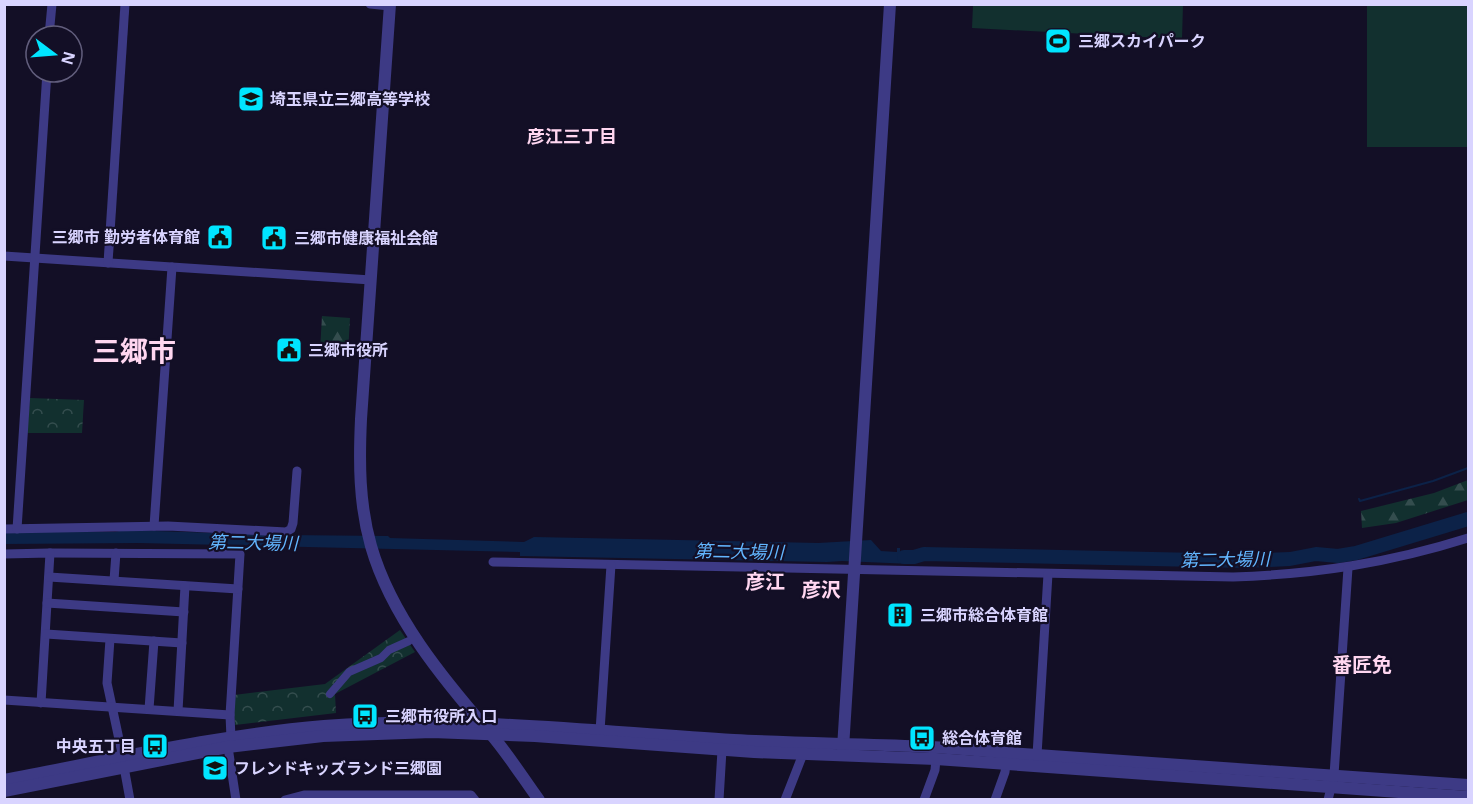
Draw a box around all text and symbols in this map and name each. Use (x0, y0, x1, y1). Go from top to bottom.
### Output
north arrow (24, 24, 84, 84)
sports icon: 三郷スカイパーク (1043, 26, 1073, 56)
place label: 三郷スカイパーク (1078, 30, 1206, 52)
text: N (56, 49, 81, 67)
school or university icon: 埼玉県立三郷高等学校 (236, 84, 266, 114)
place label: 埼玉県立三郷高等学校 (270, 88, 430, 110)
district label: 彦江三丁目 (527, 124, 617, 148)
public building icon: 三郷市 勤労者体育館 (205, 222, 235, 252)
public building icon: 三郷市健康福祉会館 (259, 223, 289, 253)
place label: 三郷市 勤労者体育館 (52, 226, 200, 248)
place label: 三郷市健康福祉会館 (294, 227, 438, 249)
district label: 三郷市 (92, 331, 176, 369)
public building icon: 三郷市役所 (274, 335, 304, 365)
place label: 三郷市役所 (308, 339, 388, 361)
water label: 第二大場川 (208, 529, 300, 555)
water label: 第二大場川 (694, 538, 786, 564)
water label: 第二大場川 (1180, 546, 1272, 572)
district label: 彦江 (745, 568, 785, 595)
district label: 彦沢 (801, 576, 841, 603)
building icon: 三郷市総合体育館 (885, 600, 915, 630)
place label: 三郷市総合体育館 (920, 604, 1048, 626)
district label: 番匠免 (1332, 651, 1392, 678)
bus stop icon: 三郷市役所入口 (350, 701, 380, 731)
place label: 三郷市役所入口 (385, 705, 497, 727)
bus stop icon: 総合体育館 (907, 723, 937, 753)
place label: 総合体育館 (942, 727, 1022, 749)
bus stop icon: 中央五丁目 (140, 731, 170, 761)
place label: 中央五丁目 (56, 735, 136, 757)
school or university icon: フレンドキッズランド三郷園 (200, 753, 230, 783)
place label: フレンドキッズランド三郷園 (234, 757, 442, 779)

